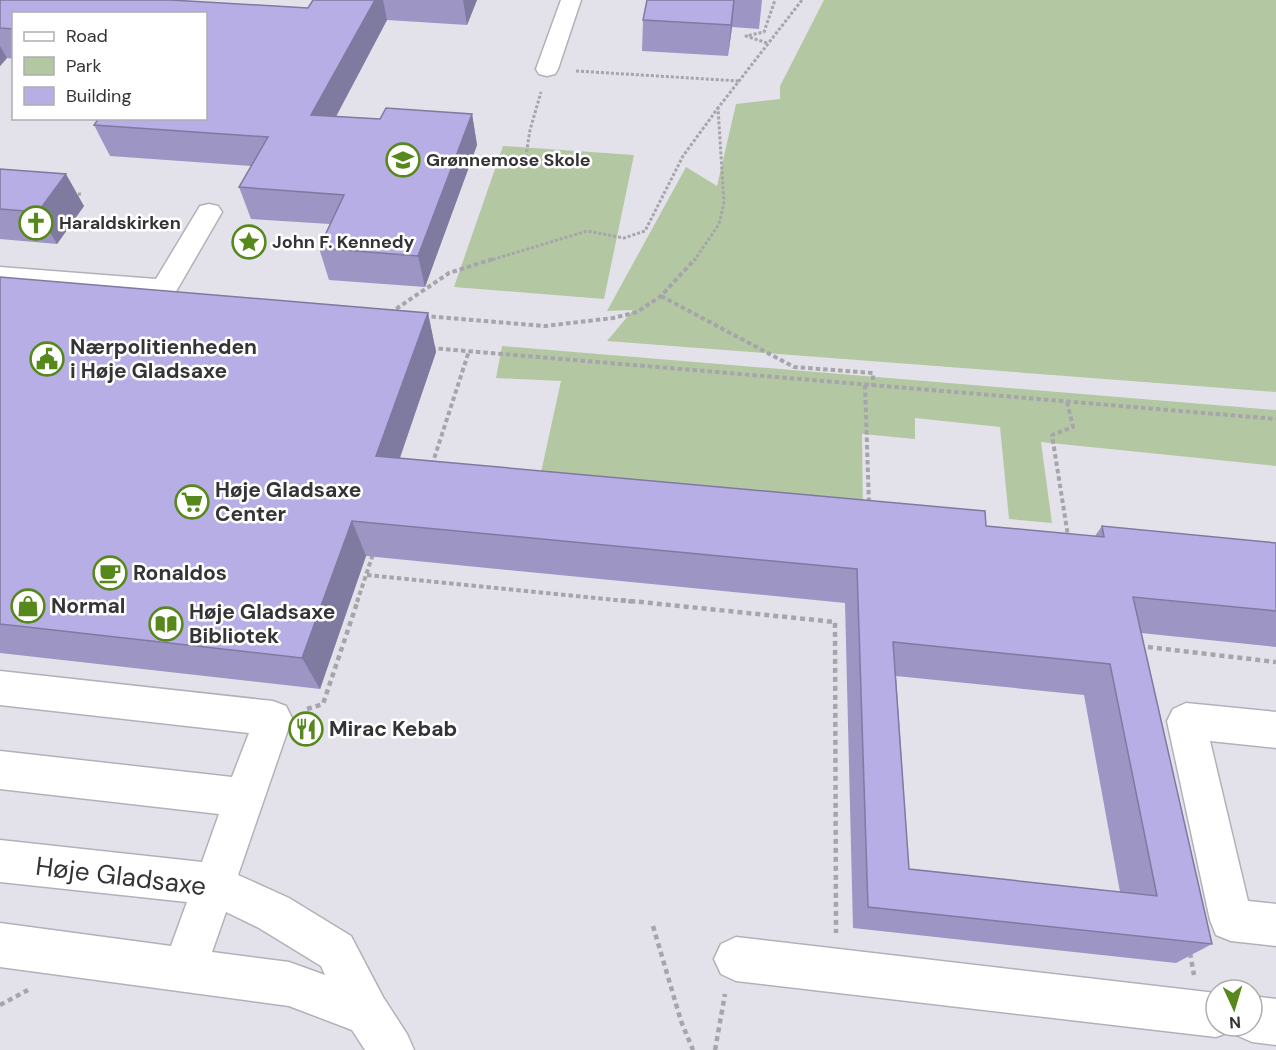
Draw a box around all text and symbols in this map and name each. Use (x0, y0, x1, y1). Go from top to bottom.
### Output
legend (12, 12, 207, 120)
text: Road (66, 24, 108, 48)
text: Park (66, 54, 102, 78)
text: Building (66, 84, 131, 108)
school or university icon: Grønnemose Skole (385, 142, 421, 178)
place label: Grønnemose Skole (426, 148, 591, 172)
church icon: Haraldskirken (18, 205, 54, 241)
place label: Haraldskirken (59, 211, 181, 235)
place icon: John F. Kennedy (231, 224, 267, 260)
place label: John F. Kennedy (272, 230, 415, 254)
place label: Nærpolitienheden i Høje Gladsaxe (70, 333, 257, 385)
public building icon: Nærpolitienheden i Høje Gladsaxe (29, 341, 65, 377)
place label: Høje Gladsaxe Center (215, 476, 361, 528)
supermarket icon: Høje Gladsaxe Center (174, 484, 210, 520)
cafe icon: Ronaldos (92, 555, 128, 591)
place label: Ronaldos (133, 559, 227, 587)
shop icon: Normal (10, 588, 46, 624)
place label: Normal (51, 592, 125, 620)
place label: Høje Gladsaxe Bibliotek (189, 598, 335, 650)
library icon: Høje Gladsaxe Bibliotek (148, 606, 184, 642)
restaurant icon: Mirac Kebab (288, 711, 324, 747)
place label: Mirac Kebab (329, 715, 457, 743)
street label: Høje Gladsaxe (34, 849, 208, 903)
north arrow (1204, 978, 1264, 1038)
text: N (1228, 1012, 1242, 1033)

